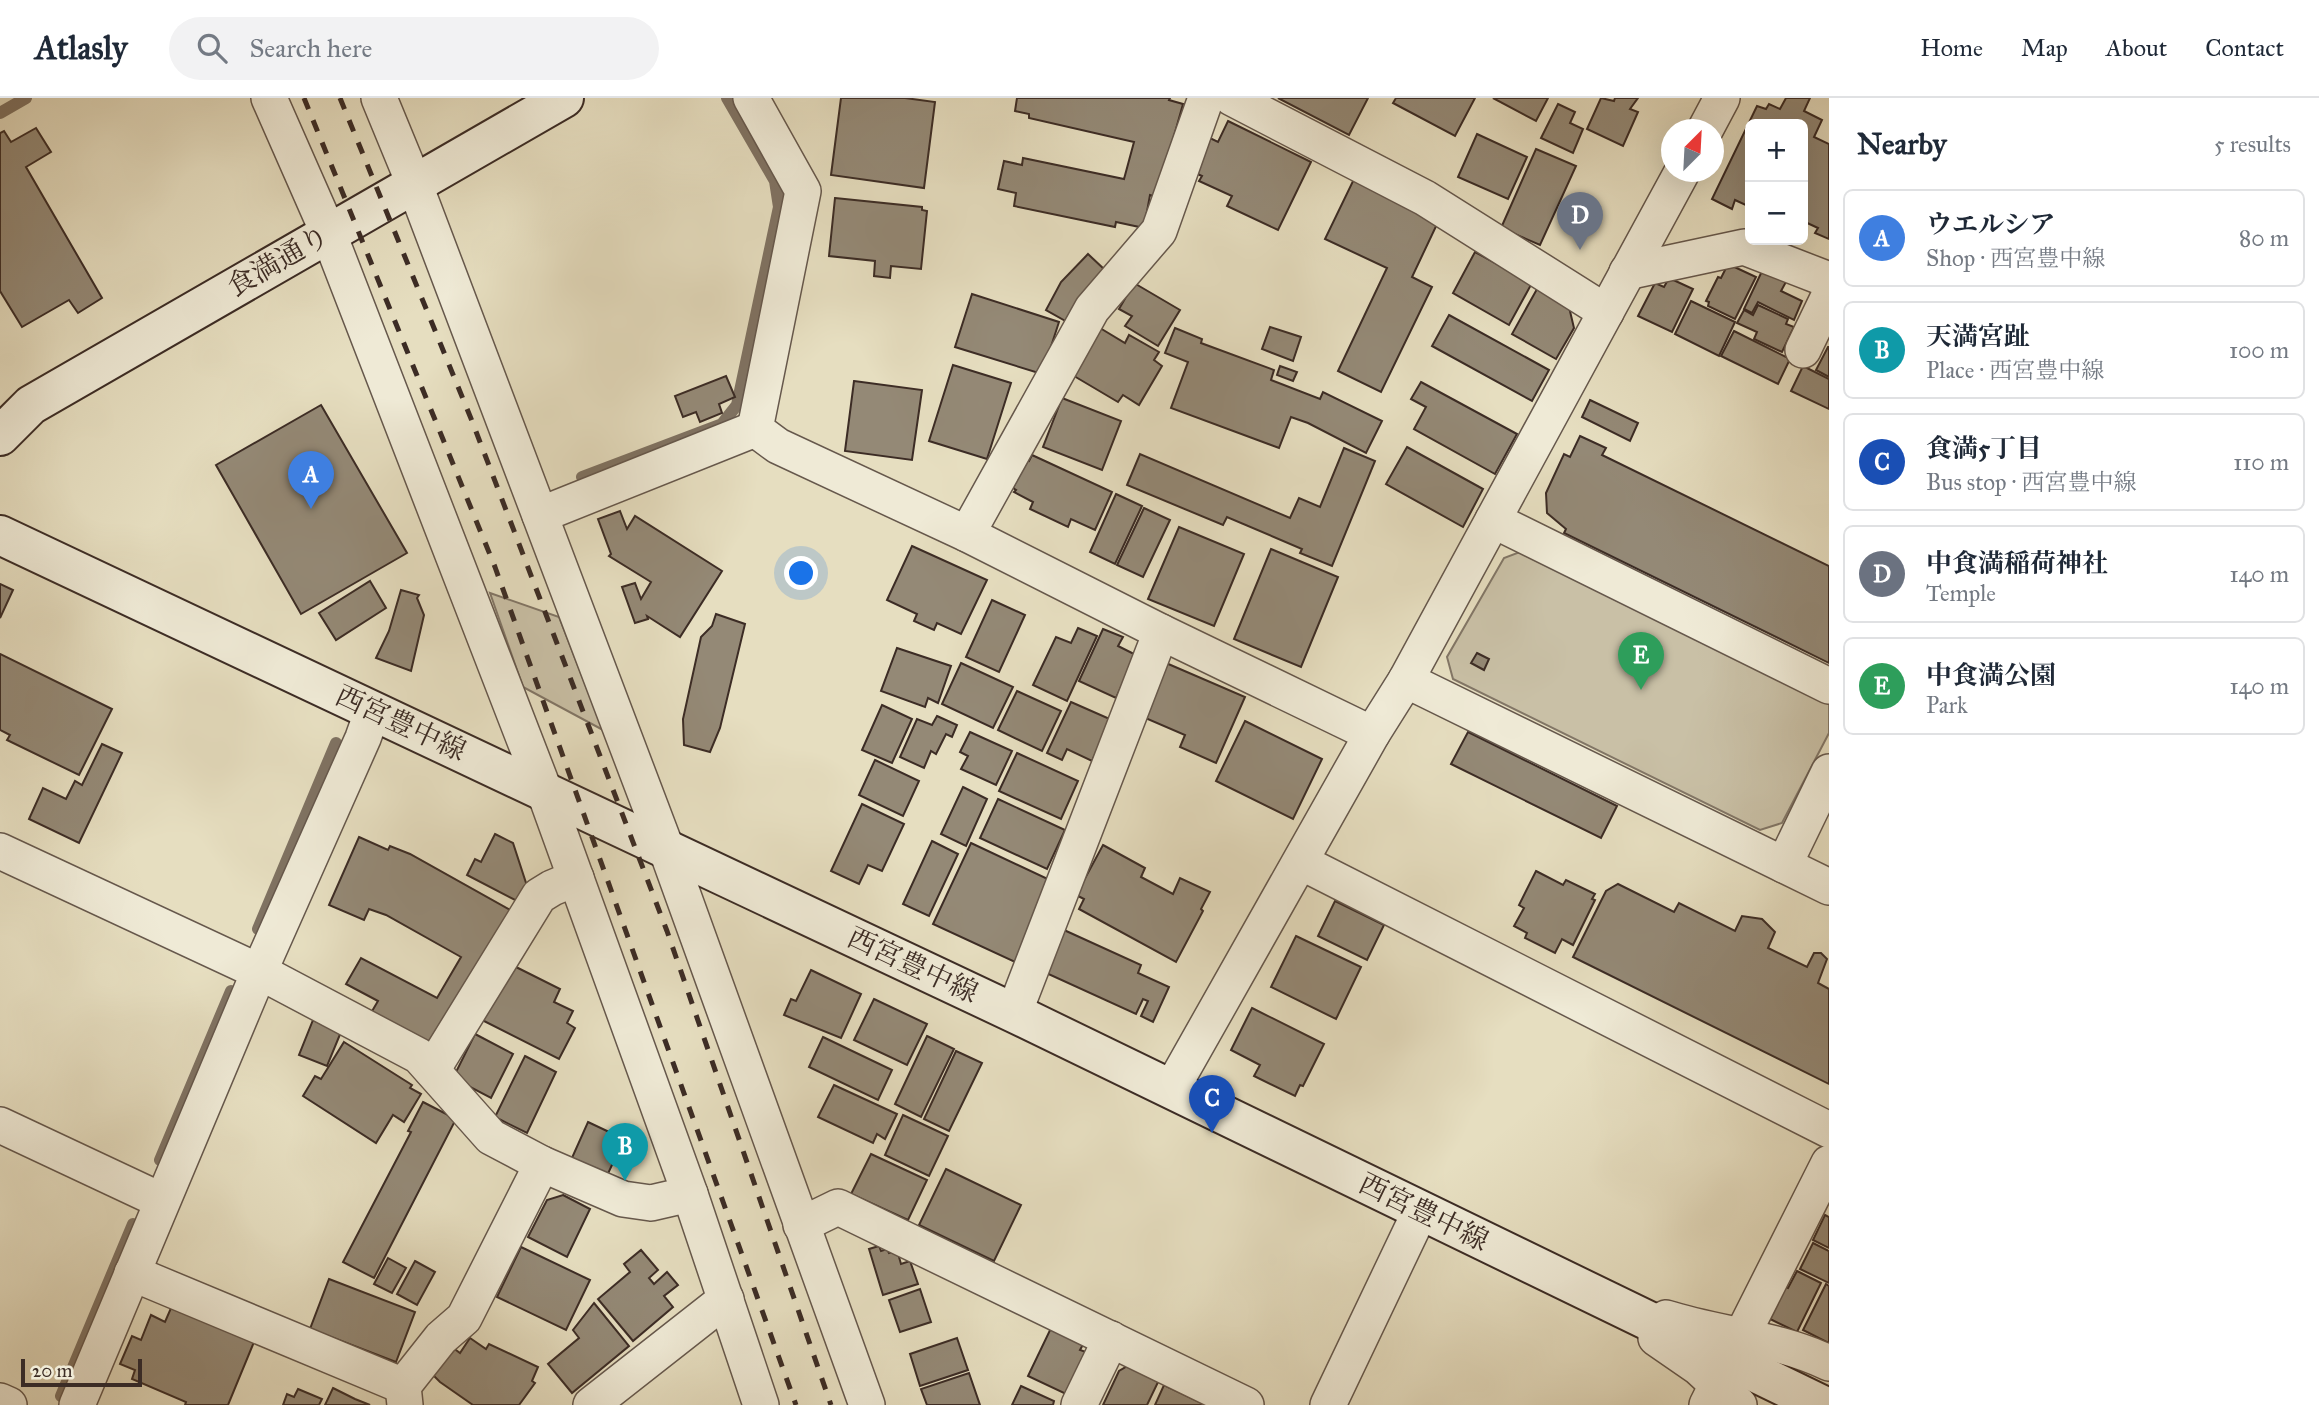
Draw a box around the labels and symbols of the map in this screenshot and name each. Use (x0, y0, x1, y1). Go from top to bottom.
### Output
north arrow (1661, 119, 1724, 182)
pin: D (1557, 192, 1603, 250)
street label: 食満通り (221, 218, 335, 304)
pin: A (288, 451, 334, 509)
your location (784, 556, 818, 590)
pin: E (1618, 632, 1664, 690)
street label: 西宮豊中線 (330, 678, 472, 768)
street label: 西宮豊中線 (842, 920, 984, 1010)
pin: C (1189, 1075, 1235, 1133)
pin: B (602, 1123, 648, 1181)
street label: 西宮豊中線 (1353, 1166, 1495, 1258)
scale bar (21, 1356, 142, 1388)

